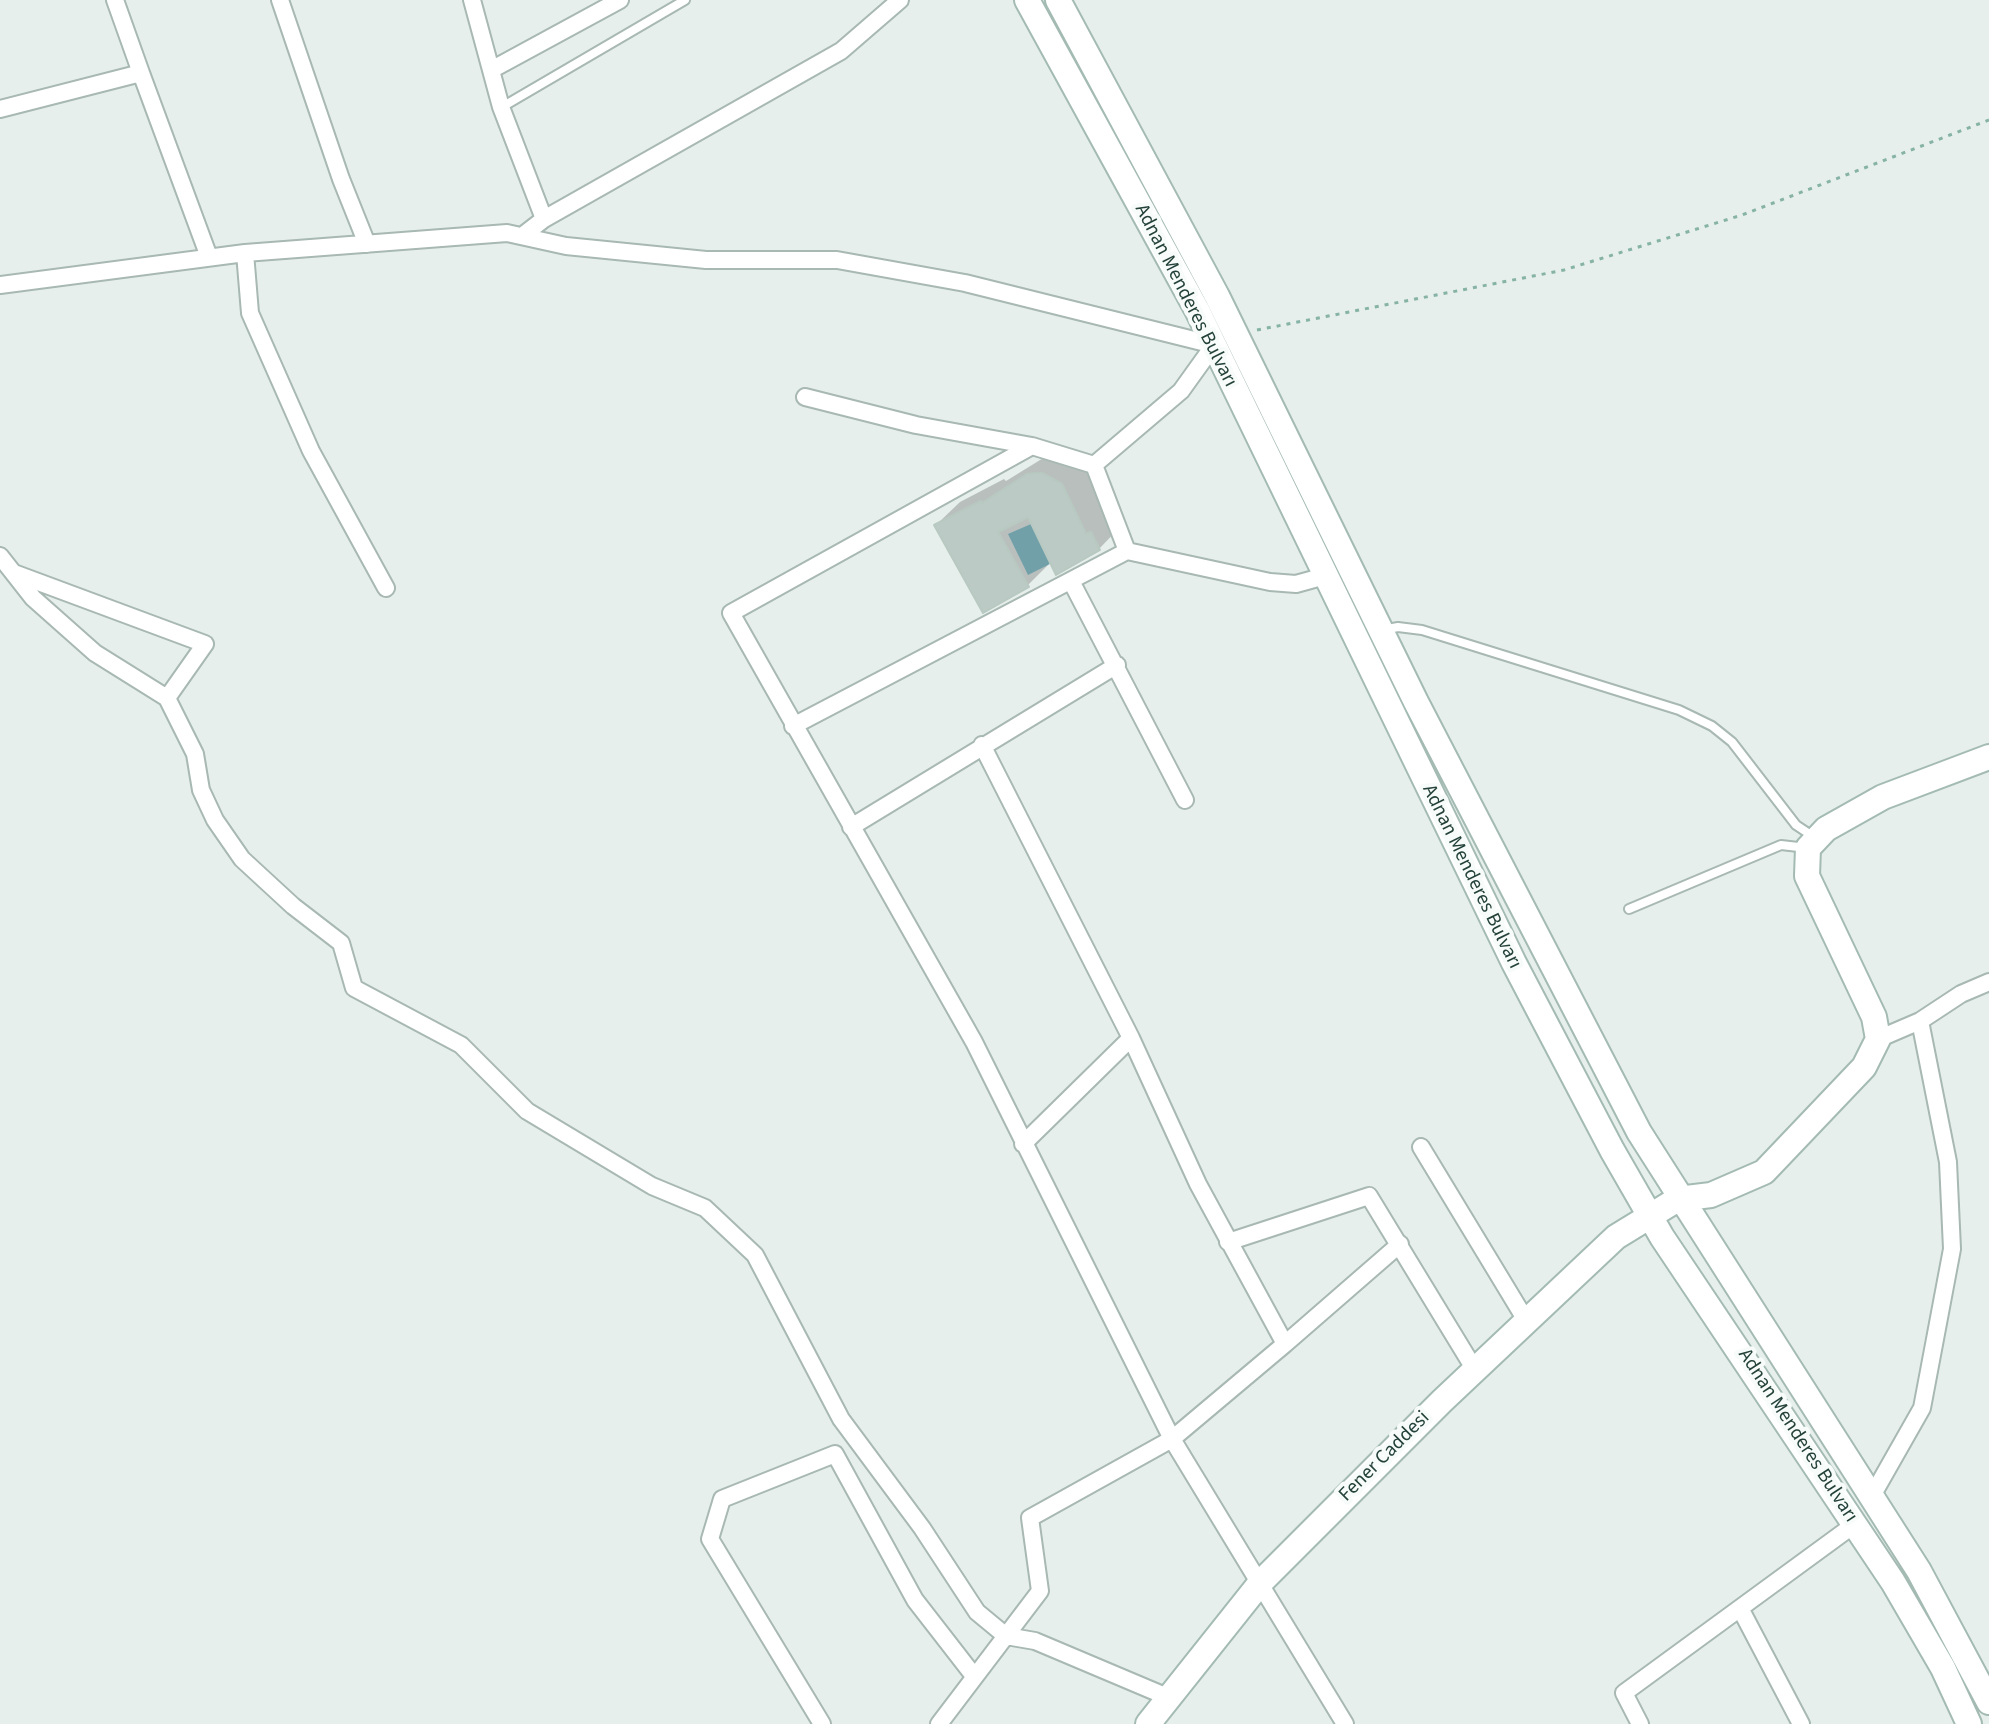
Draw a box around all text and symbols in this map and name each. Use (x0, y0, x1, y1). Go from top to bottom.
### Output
street label: Adnan Menderes Bulvarı (1128, 201, 1242, 391)
street label: Adnan Menderes Bulvarı (1416, 781, 1526, 973)
street label: Adnan Menderes Bulvarı (1732, 1345, 1862, 1527)
street label: Fener Caddesi (1335, 1407, 1435, 1507)

